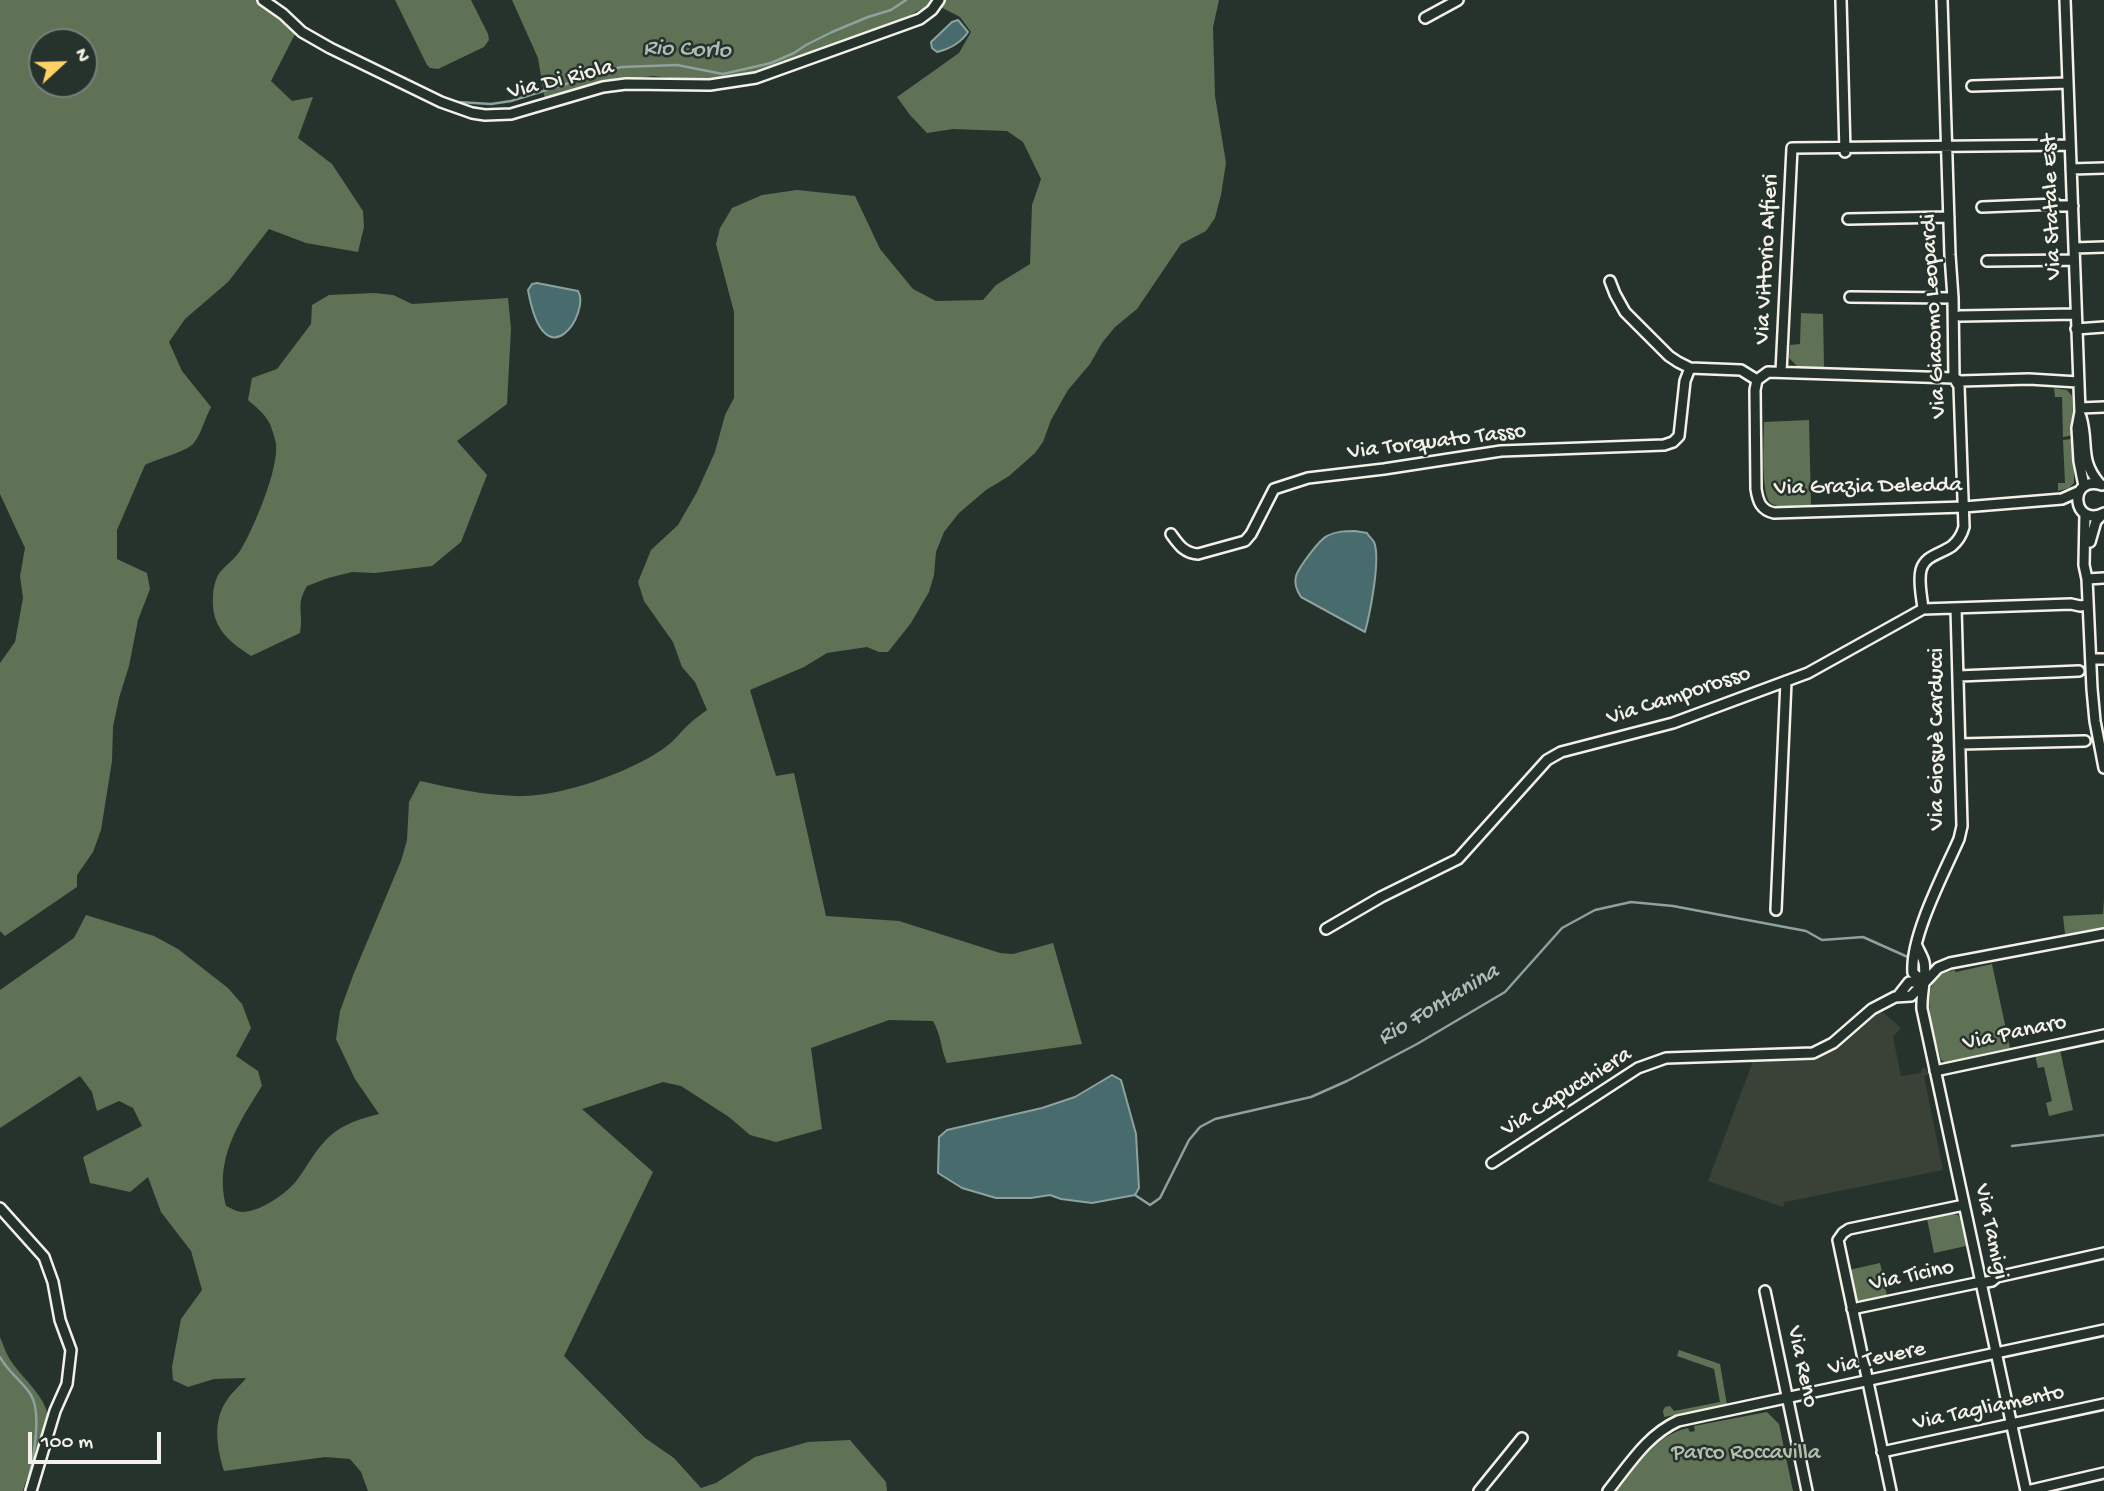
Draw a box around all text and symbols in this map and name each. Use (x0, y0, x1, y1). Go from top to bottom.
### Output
north arrow (28, 28, 98, 98)
water label: Rio Corlo (643, 35, 731, 67)
text: N (68, 46, 94, 66)
street label: Via Di Riola (505, 55, 617, 107)
street label: Via Statale Est (2037, 134, 2069, 280)
street label: Via Vittorio Alfieri (1750, 173, 1786, 345)
street label: Via Giacomo Leopardi (1916, 213, 1954, 419)
street label: Via Torquato Tasso (1346, 418, 1528, 468)
street label: Via Grazia Deledda (1774, 473, 1962, 503)
street label: Via Giosuè Carducci (1924, 648, 1952, 830)
street label: Via Camporosso (1604, 661, 1754, 733)
water label: Rio Fontanina (1373, 958, 1505, 1054)
street label: Via Panaro (1961, 1010, 2069, 1058)
street label: Via Capucchiera (1496, 1042, 1638, 1144)
street label: Via Tamigi (1966, 1182, 2014, 1282)
street label: Via Ticino (1867, 1255, 1957, 1299)
street label: Via Reno (1779, 1324, 1823, 1410)
street label: Via Tevere (1826, 1336, 1928, 1384)
street label: Via Tagliamento (1911, 1379, 2067, 1439)
scale bar (32, 1418, 164, 1462)
text: 100 m (41, 1431, 93, 1456)
park label: Parco Roccavilla (1671, 1440, 1821, 1468)

